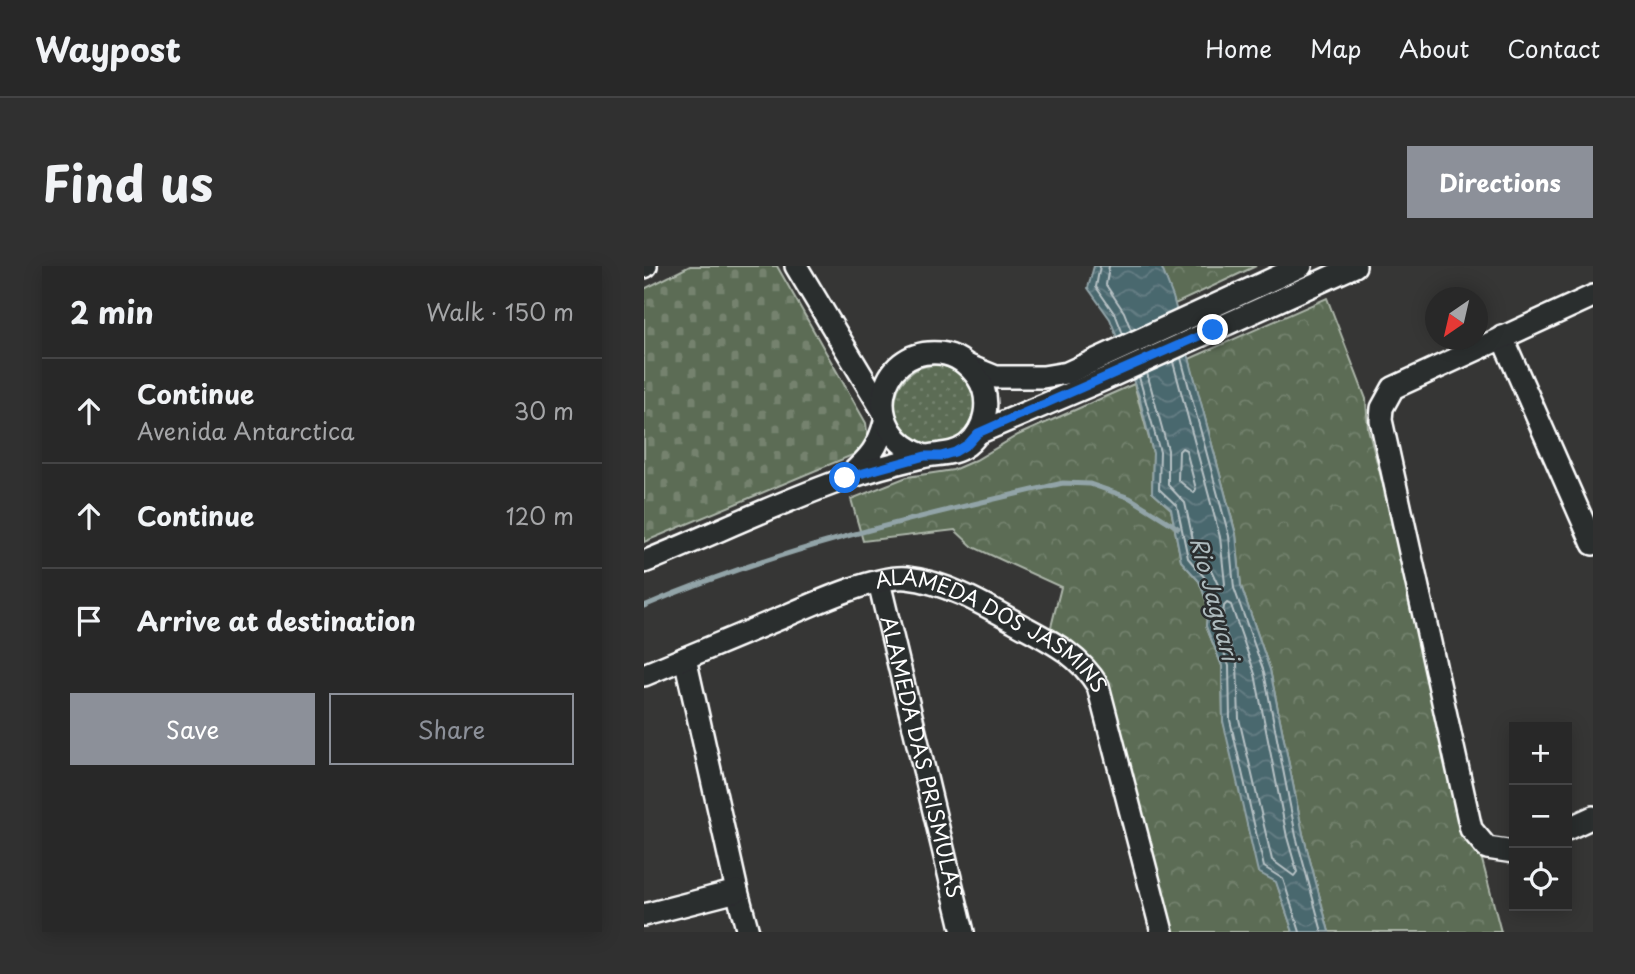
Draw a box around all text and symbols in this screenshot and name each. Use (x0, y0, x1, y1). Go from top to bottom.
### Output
text: Waypost (35, 23, 181, 73)
text: Home (1205, 30, 1272, 66)
text: Map (1310, 30, 1361, 66)
text: About (1399, 30, 1469, 66)
text: Contact (1507, 30, 1600, 66)
text: Find us (42, 145, 213, 219)
button: Directions (1407, 146, 1593, 218)
north arrow (1425, 287, 1488, 350)
text: 2 min (70, 289, 154, 334)
text: Walk · 150 m (426, 294, 574, 329)
route end (1197, 314, 1228, 345)
text: Continue (137, 374, 254, 413)
icon: ahead (70, 392, 108, 430)
text: 30 m (513, 393, 574, 428)
text: Avenida Antarctica (137, 413, 355, 448)
route start (829, 462, 860, 493)
text: Continue (137, 496, 254, 535)
icon: ahead (70, 497, 108, 535)
text: 120 m (506, 498, 574, 533)
water label: Rio Jaguari (1182, 533, 1250, 668)
street label: ALAMEDA DOS JASMINS (871, 559, 1116, 698)
text: Arrive at destination (137, 601, 416, 640)
icon: arrive (70, 602, 108, 640)
street label: ALAMEDA DAS PRISMULAS (874, 612, 972, 901)
button: Save (70, 693, 315, 765)
button: Share (329, 693, 574, 765)
map controls (1509, 722, 1572, 911)
button: + (1509, 722, 1572, 785)
button: − (1509, 785, 1572, 848)
button: locate (1509, 848, 1572, 911)

